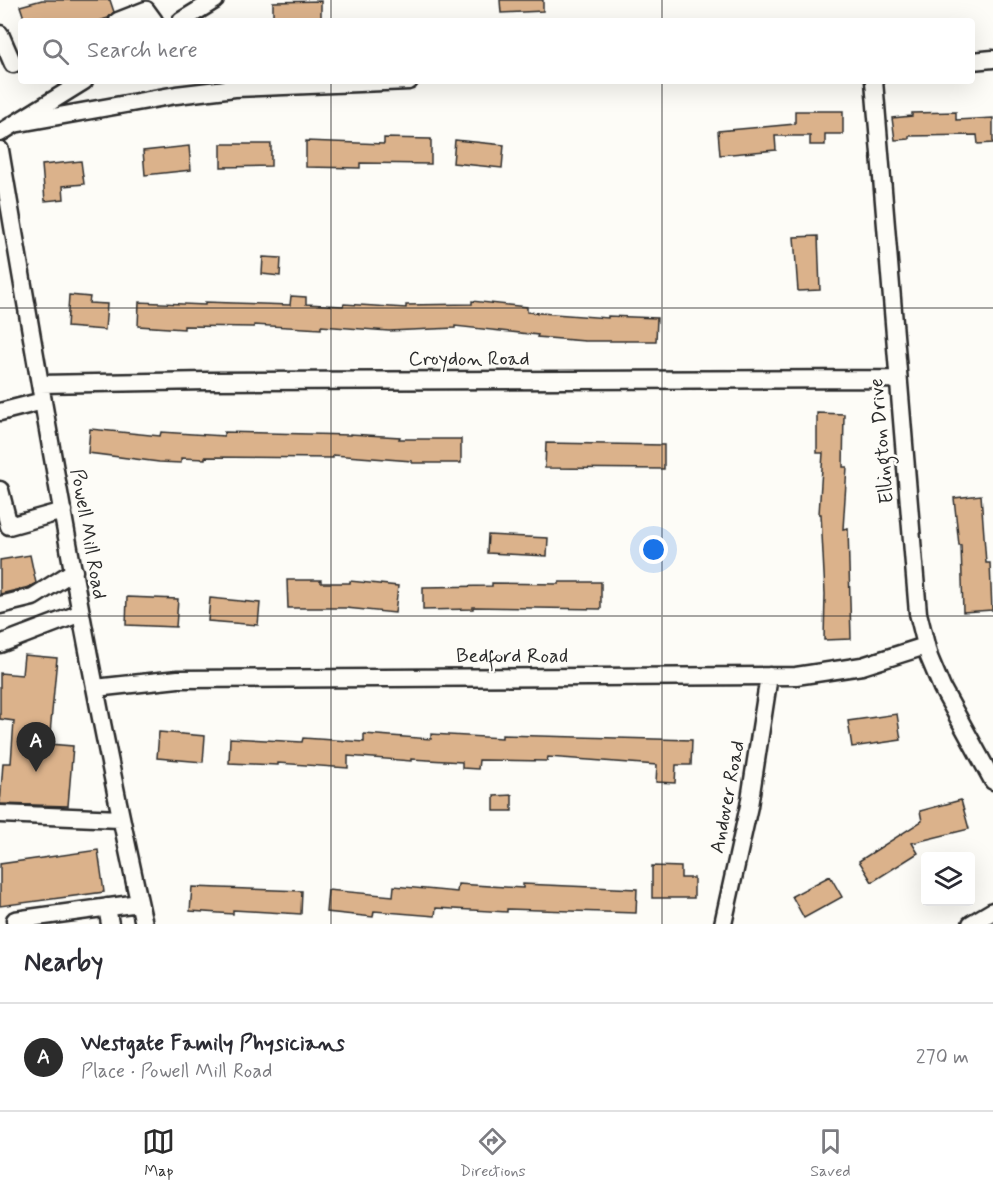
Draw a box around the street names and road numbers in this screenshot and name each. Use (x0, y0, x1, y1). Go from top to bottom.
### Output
street label: Croydon Road (408, 346, 530, 373)
street label: Ellington Drive (863, 377, 903, 505)
street label: Powell Mill Road (63, 467, 113, 601)
street label: Bedford Road (456, 643, 568, 672)
street label: Andover Road (704, 738, 752, 856)

